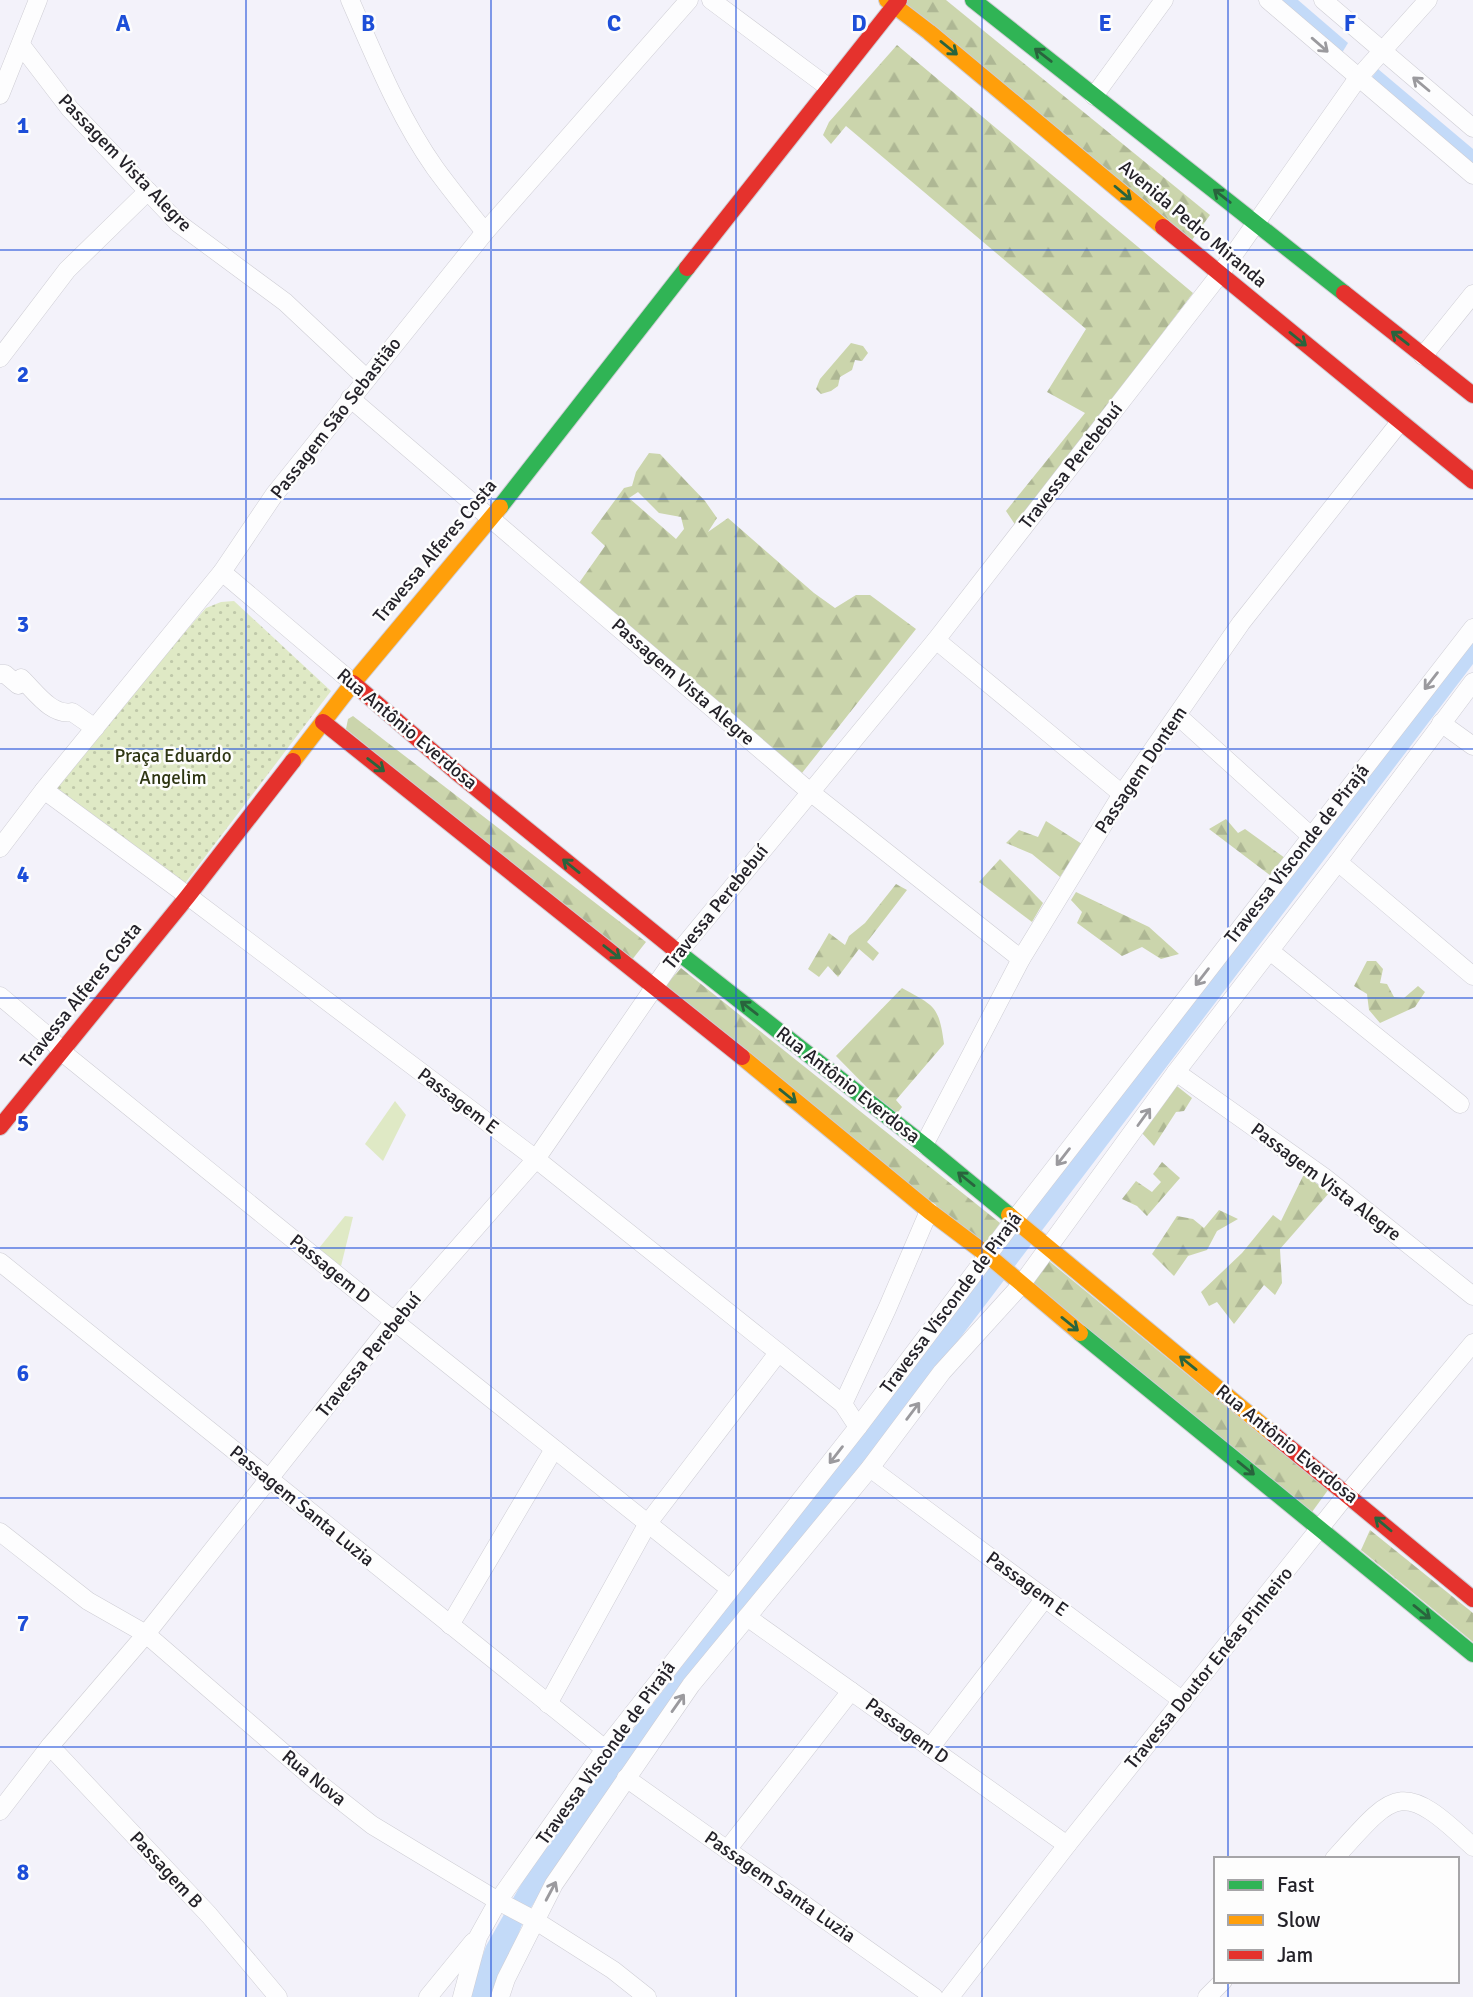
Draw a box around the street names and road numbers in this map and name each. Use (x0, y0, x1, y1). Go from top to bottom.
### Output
street label: Passagem Vista Alegre (53, 89, 197, 237)
street label: Avenida Pedro Miranda (1114, 155, 1272, 293)
street label: Passagem São Sebastião (265, 332, 407, 504)
street label: Travessa Perebebuí (1014, 397, 1128, 534)
street label: Travessa Alferes Costa (368, 474, 502, 628)
street label: Passagem Vista Alegre (606, 613, 760, 751)
street label: Rua Antônio Everdosa (332, 663, 482, 795)
street label: Passagem Dontem (1089, 702, 1193, 838)
street label: Travessa Visconde de Pirajá (1219, 759, 1375, 949)
street label: Travessa Perebebuí (658, 839, 774, 974)
street label: Travessa Alferes Costa (15, 918, 147, 1072)
street label: Rua Antônio Everdosa (771, 1021, 925, 1149)
street label: Passagem E (413, 1063, 503, 1139)
street label: Passagem Vista Alegre (1246, 1118, 1406, 1246)
street label: Travessa Visconde de Pirajá (875, 1207, 1027, 1399)
street label: Passagem D (285, 1229, 375, 1309)
street label: Travessa Perebebuí (311, 1287, 427, 1422)
street label: Rua Antônio Everdosa (1211, 1379, 1363, 1509)
street label: Passagem Santa Luzia (225, 1440, 379, 1572)
street label: Passagem E (981, 1546, 1073, 1622)
street label: Travessa Doutor Enéas Pinheiro (1120, 1562, 1298, 1774)
street label: Travessa Visconde de Pirajá (531, 1656, 681, 1850)
street label: Passagem D (861, 1693, 953, 1769)
street label: Rua Nova (277, 1745, 351, 1811)
street label: Passagem Santa Luzia (700, 1826, 860, 1948)
street label: Passagem B (124, 1827, 208, 1913)

